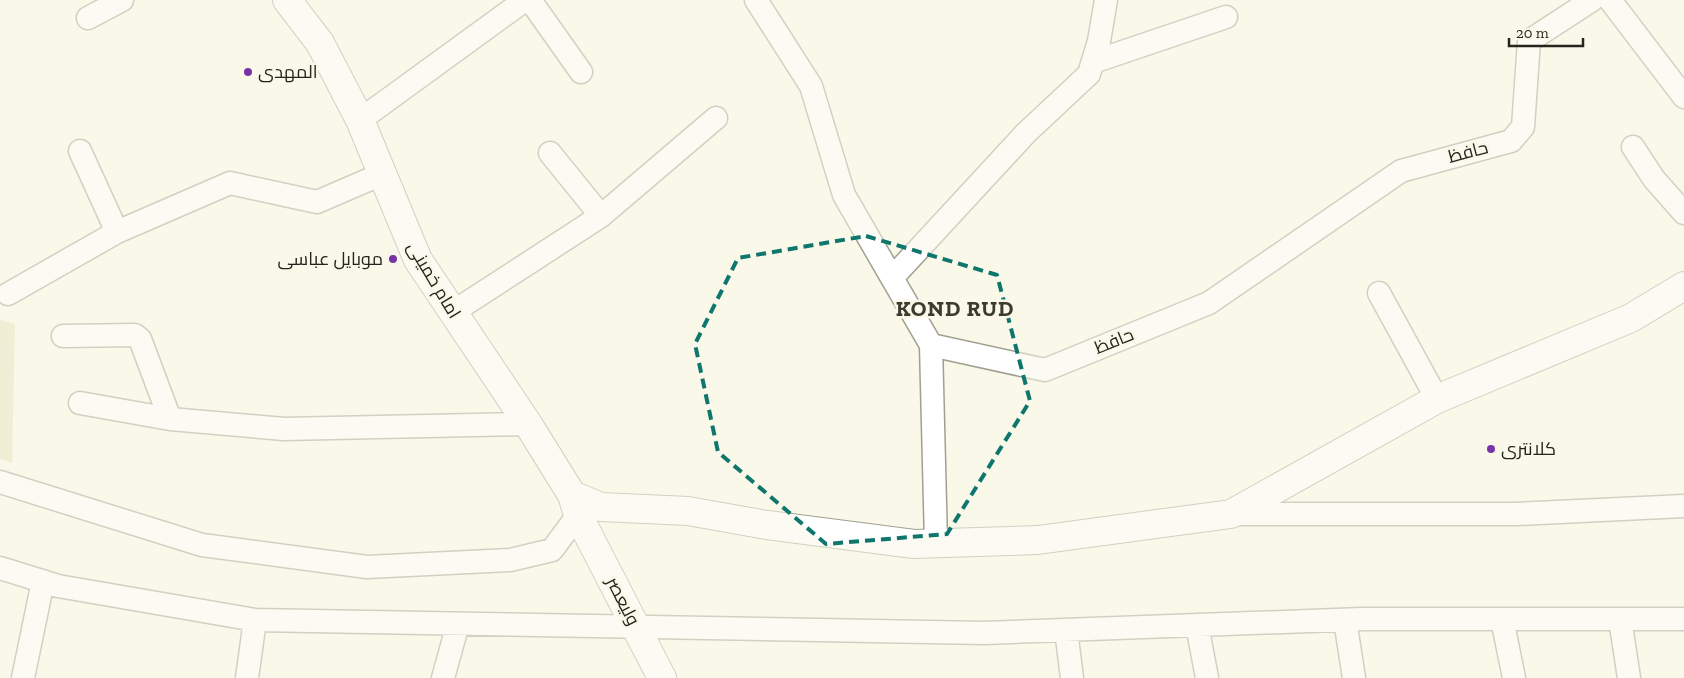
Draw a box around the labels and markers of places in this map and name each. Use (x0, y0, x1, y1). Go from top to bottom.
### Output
place label: المهدی (258, 61, 318, 83)
marker: المهدی (242, 66, 254, 78)
place label: موبایل عباسی (277, 248, 383, 270)
marker: موبایل عباسی (387, 253, 399, 265)
place label: کلانتری (1501, 438, 1556, 460)
marker: کلانتری (1485, 443, 1497, 455)

